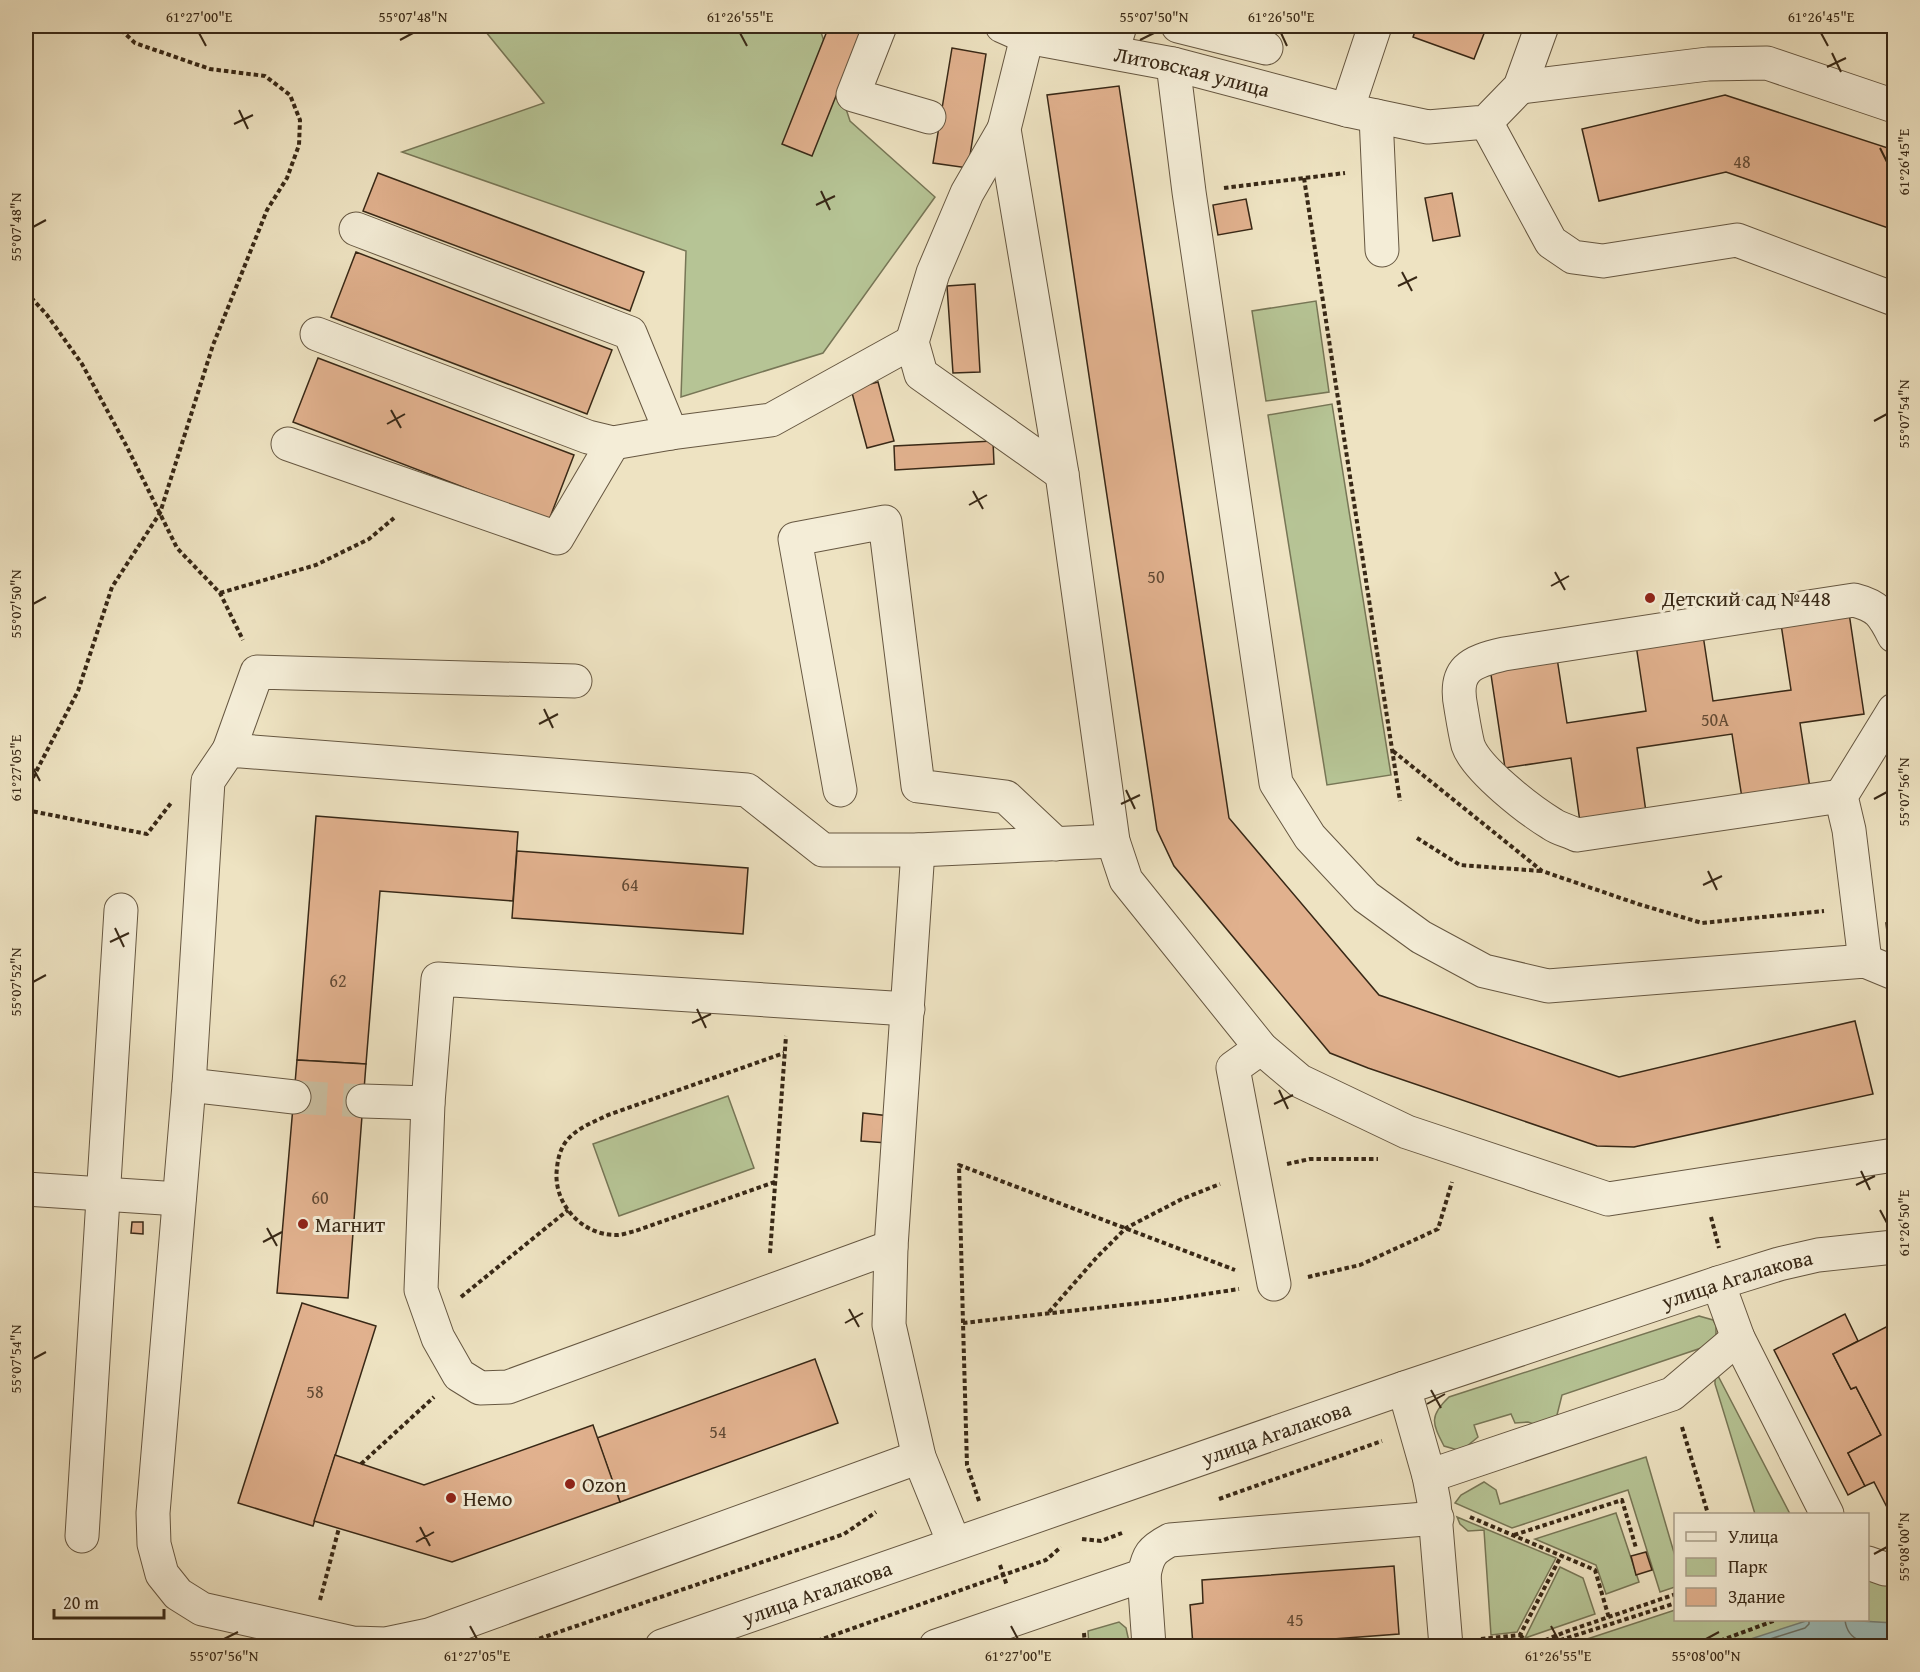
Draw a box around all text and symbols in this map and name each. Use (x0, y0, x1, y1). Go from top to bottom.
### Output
text: 61°27'00"E (166, 6, 233, 27)
text: 55°07'48"N (379, 6, 448, 27)
text: 61°26'55"E (707, 6, 774, 27)
text: 55°07'50"N (1120, 6, 1189, 27)
text: 61°26'50"E (1248, 6, 1315, 27)
text: 61°26'45"E (1788, 6, 1855, 27)
street label: Литовская улица (1112, 38, 1273, 105)
text: 61°26'45"E (1893, 128, 1914, 195)
house number: 48 (1733, 148, 1751, 175)
text: 55°07'48"N (5, 192, 26, 261)
text: 55°07'54"N (1893, 379, 1914, 448)
house number: 50 (1147, 563, 1165, 590)
text: 55°07'50"N (5, 569, 26, 638)
place label: Детский сад №448 (1661, 583, 1831, 614)
marker: Детский сад №448 (1643, 591, 1657, 605)
house number: 50А (1701, 706, 1729, 733)
text: 61°27'05"E (5, 734, 26, 801)
text: 55°07'56"N (1893, 757, 1914, 826)
house number: 64 (621, 871, 639, 898)
text: 55°07'52"N (5, 947, 26, 1016)
house number: 62 (329, 967, 347, 994)
house number: 60 (311, 1184, 329, 1211)
text: 61°26'50"E (1893, 1189, 1914, 1256)
place label: Магнит (315, 1209, 385, 1240)
marker: Магнит (296, 1217, 310, 1231)
street label: улица Агалакова (1656, 1241, 1815, 1317)
text: 55°07'54"N (5, 1324, 26, 1393)
house number: 58 (306, 1378, 324, 1405)
street label: улица Агалакова (1196, 1392, 1355, 1473)
house number: 54 (709, 1418, 727, 1445)
place label: Ozon (582, 1469, 627, 1500)
marker: Ozon (563, 1477, 577, 1491)
place label: Немо (463, 1483, 513, 1514)
marker: Немо (444, 1491, 458, 1505)
text: 55°08'00"N (1893, 1512, 1914, 1581)
legend (1674, 1513, 1869, 1621)
text: Улица (1728, 1523, 1779, 1550)
street label: улица Агалакова (737, 1552, 896, 1633)
text: Парк (1728, 1553, 1768, 1580)
scale bar (54, 1582, 164, 1620)
text: Здание (1728, 1583, 1785, 1610)
text: 20 m (63, 1589, 99, 1616)
house number: 45 (1286, 1606, 1304, 1633)
text: 55°07'56"N (190, 1645, 259, 1666)
text: 61°27'05"E (444, 1645, 511, 1666)
text: 61°27'00"E (985, 1645, 1052, 1666)
text: 61°26'55"E (1525, 1645, 1592, 1666)
text: 55°08'00"N (1672, 1645, 1741, 1666)

